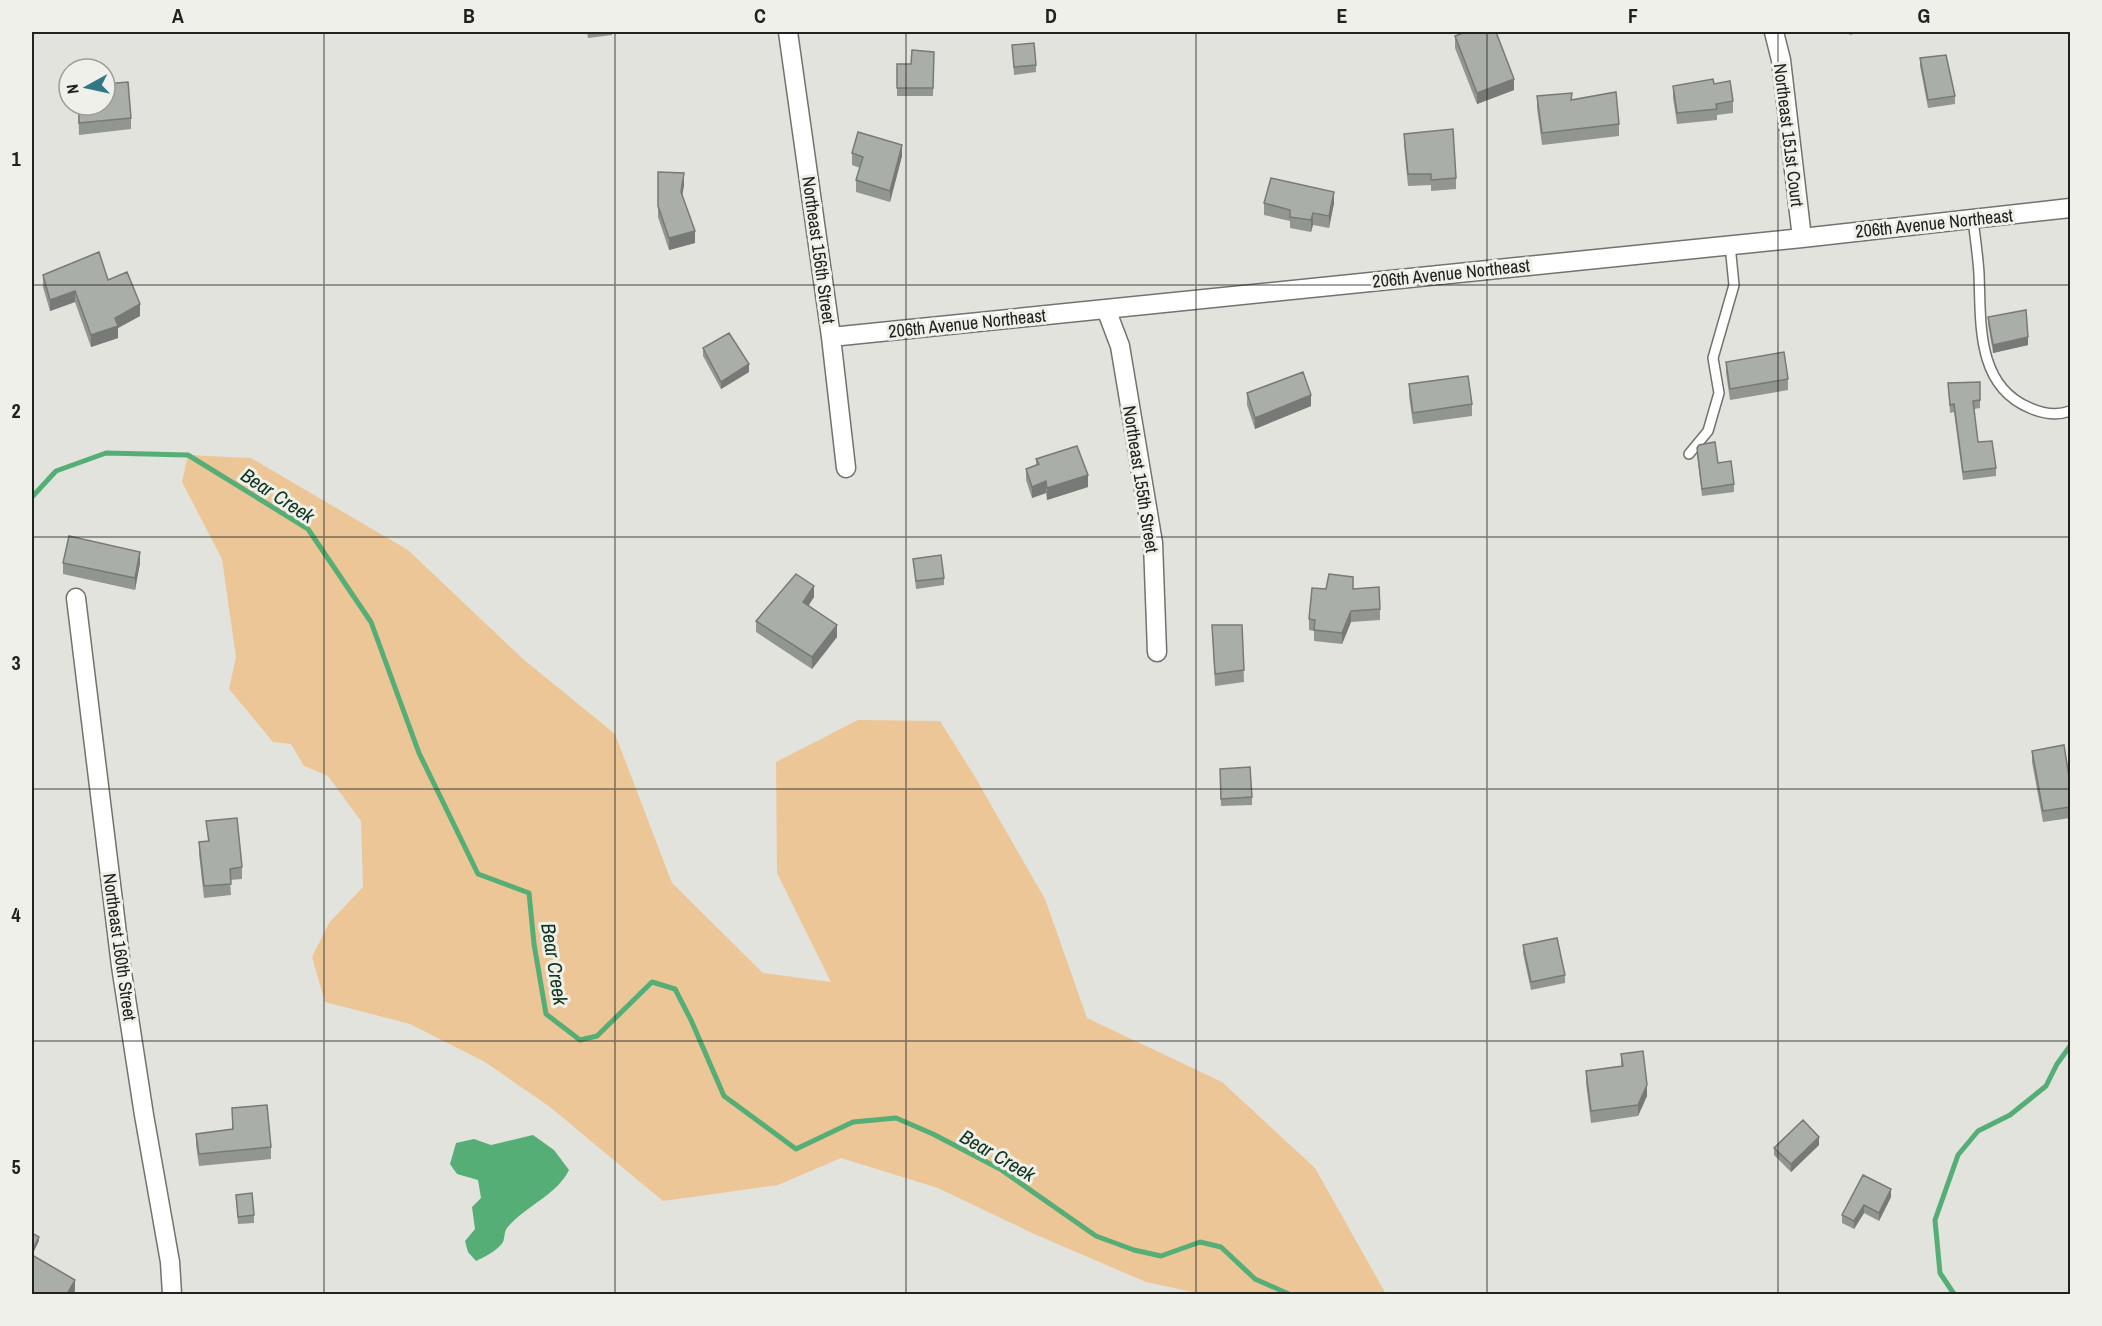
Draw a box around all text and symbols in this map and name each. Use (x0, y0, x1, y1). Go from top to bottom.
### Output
text: A (172, 2, 184, 29)
text: B (463, 2, 475, 29)
text: C (754, 2, 766, 29)
text: D (1045, 2, 1057, 29)
text: E (1337, 2, 1348, 29)
text: F (1628, 2, 1638, 29)
text: G (1918, 2, 1930, 29)
north arrow (57, 57, 117, 117)
street label: Northeast 151st Court (1768, 62, 1810, 208)
text: N (61, 83, 84, 95)
text: 1 (11, 145, 21, 172)
street label: Northeast 156th Street (796, 175, 842, 325)
street label: 206th Avenue Northeast (1854, 202, 2014, 244)
street label: 206th Avenue Northeast (1371, 252, 1531, 294)
street label: 206th Avenue Northeast (887, 302, 1047, 344)
text: 2 (11, 397, 21, 424)
street label: Northeast 155th Street (1117, 404, 1165, 554)
water label: Bear Creek (236, 461, 321, 529)
text: 3 (11, 649, 21, 676)
street label: Northeast 160th Street (97, 872, 143, 1022)
text: 4 (11, 901, 21, 928)
water label: Bear Creek (535, 921, 575, 1008)
water label: Bear Creek (955, 1123, 1041, 1188)
text: 5 (11, 1153, 21, 1180)

